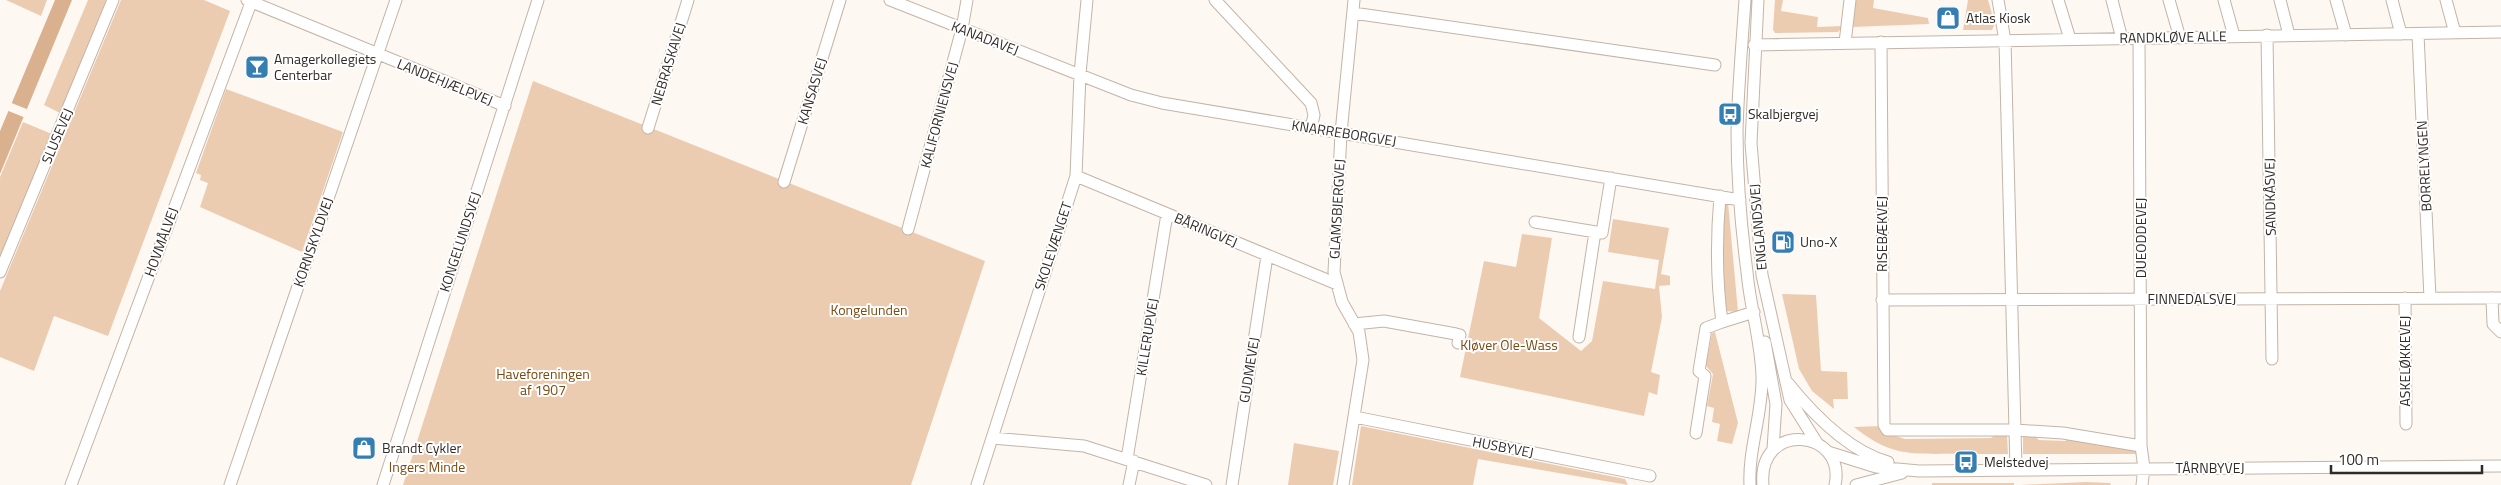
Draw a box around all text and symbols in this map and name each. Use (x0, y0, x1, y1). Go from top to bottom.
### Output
shop icon: Atlas Kiosk (1935, 5, 1961, 31)
place label: Atlas Kiosk (1966, 7, 2031, 28)
street label: KANADAVEJ (948, 15, 1022, 60)
street label: NEBRASKAVEJ (645, 20, 690, 108)
street label: RANDKLØVE ALLE (2119, 25, 2227, 48)
place label: Amagerkollegiets Centerbar (274, 48, 376, 85)
street label: LANDEHJÆLPVEJ (394, 53, 496, 110)
bar icon: Amagerkollegiets Centerbar (244, 54, 270, 80)
street label: KANSASVEJ (791, 55, 832, 127)
street label: KALIFORNIENSVEJ (914, 59, 963, 170)
bus stop icon: Skalbjergvej (1717, 101, 1743, 127)
place label: Skalbjergvej (1748, 103, 1819, 124)
street label: SLUSEVEJ (35, 105, 78, 167)
street label: KNARREBORGVEJ (1290, 114, 1398, 151)
street label: BORRELYNGEN (2411, 120, 2436, 212)
street label: GLAMSBJERGVEJ (1323, 158, 1350, 260)
street label: SANDKÅSVEJ (2258, 158, 2281, 236)
street label: ENGLANDSVEJ (1743, 183, 1772, 271)
street label: KONGELUNDSVEJ (433, 189, 486, 295)
street label: KORNSKYLDVEJ (287, 194, 338, 290)
street label: RISEBÆKVEJ (1871, 196, 1892, 272)
street label: SKOLEVÆNGET (1028, 198, 1077, 293)
street label: DUEODDEVEJ (2130, 198, 2151, 278)
street label: HOVMÅLVEJ (138, 204, 183, 280)
street label: BÅRINGVEJ (1171, 207, 1241, 252)
fuel station icon: Uno-X (1770, 229, 1796, 255)
place label: Uno-X (1800, 231, 1838, 252)
street label: FINNEDALSVEJ (2148, 288, 2236, 309)
street label: KILLERUPVEJ (1130, 297, 1163, 377)
park label: Kongelunden (830, 299, 908, 320)
street label: ASKELØKKEVEJ (2394, 316, 2415, 406)
park label: Kløver Ole-Wass (1460, 334, 1558, 355)
street label: GUDMEVEJ (1233, 336, 1264, 404)
park label: Haveforeningen af 1907 (496, 363, 590, 400)
street label: HUSBYVEJ (1471, 430, 1535, 463)
shop icon: Brandt Cykler (351, 435, 377, 461)
place label: Brandt Cykler (382, 437, 462, 458)
scale bar (2331, 442, 2482, 474)
text: 100 m (2338, 448, 2379, 471)
bus stop icon: Melstedvej (1953, 449, 1979, 475)
place label: Melstedvej (1984, 451, 2049, 472)
park label: Ingers Minde (389, 456, 465, 477)
street label: TÅRNBYVEJ (2176, 457, 2244, 478)

